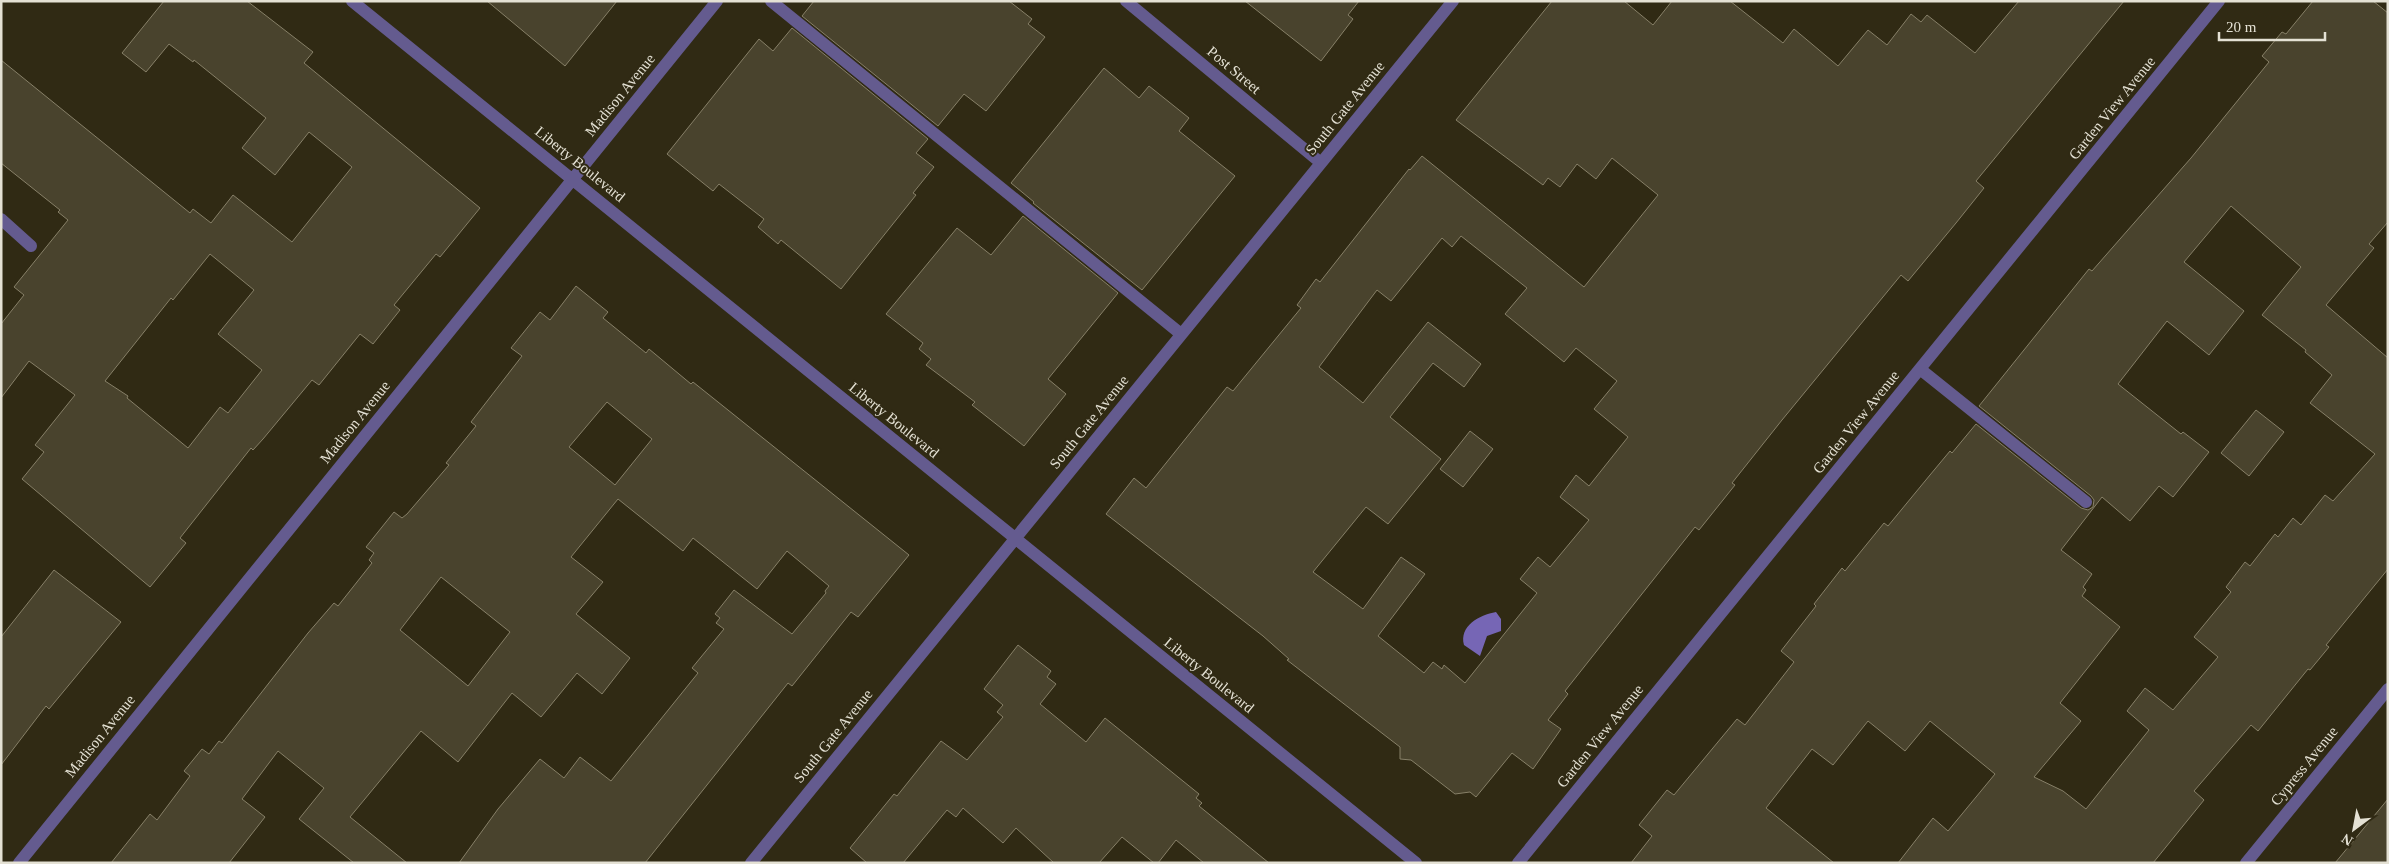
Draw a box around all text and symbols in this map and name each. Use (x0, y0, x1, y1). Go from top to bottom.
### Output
scale bar (2219, 10, 2325, 42)
text: 20 m (2226, 19, 2257, 35)
street label: Post Street (1204, 43, 1265, 97)
street label: Madison Avenue (582, 50, 658, 139)
street label: Garden View Avenue (2066, 53, 2159, 163)
street label: South Gate Avenue (1302, 58, 1388, 158)
street label: Liberty Boulevard (532, 123, 628, 205)
street label: Garden View Avenue (1810, 367, 1903, 477)
street label: South Gate Avenue (1046, 372, 1132, 472)
street label: Madison Avenue (317, 377, 393, 466)
street label: Liberty Boulevard (846, 379, 942, 461)
street label: Liberty Boulevard (1161, 634, 1257, 716)
street label: Garden View Avenue (1554, 681, 1647, 791)
street label: South Gate Avenue (790, 686, 876, 786)
street label: Madison Avenue (62, 691, 138, 780)
street label: Cypress Avenue (2267, 723, 2341, 809)
north arrow (2329, 804, 2379, 854)
text: N (2339, 831, 2356, 849)

